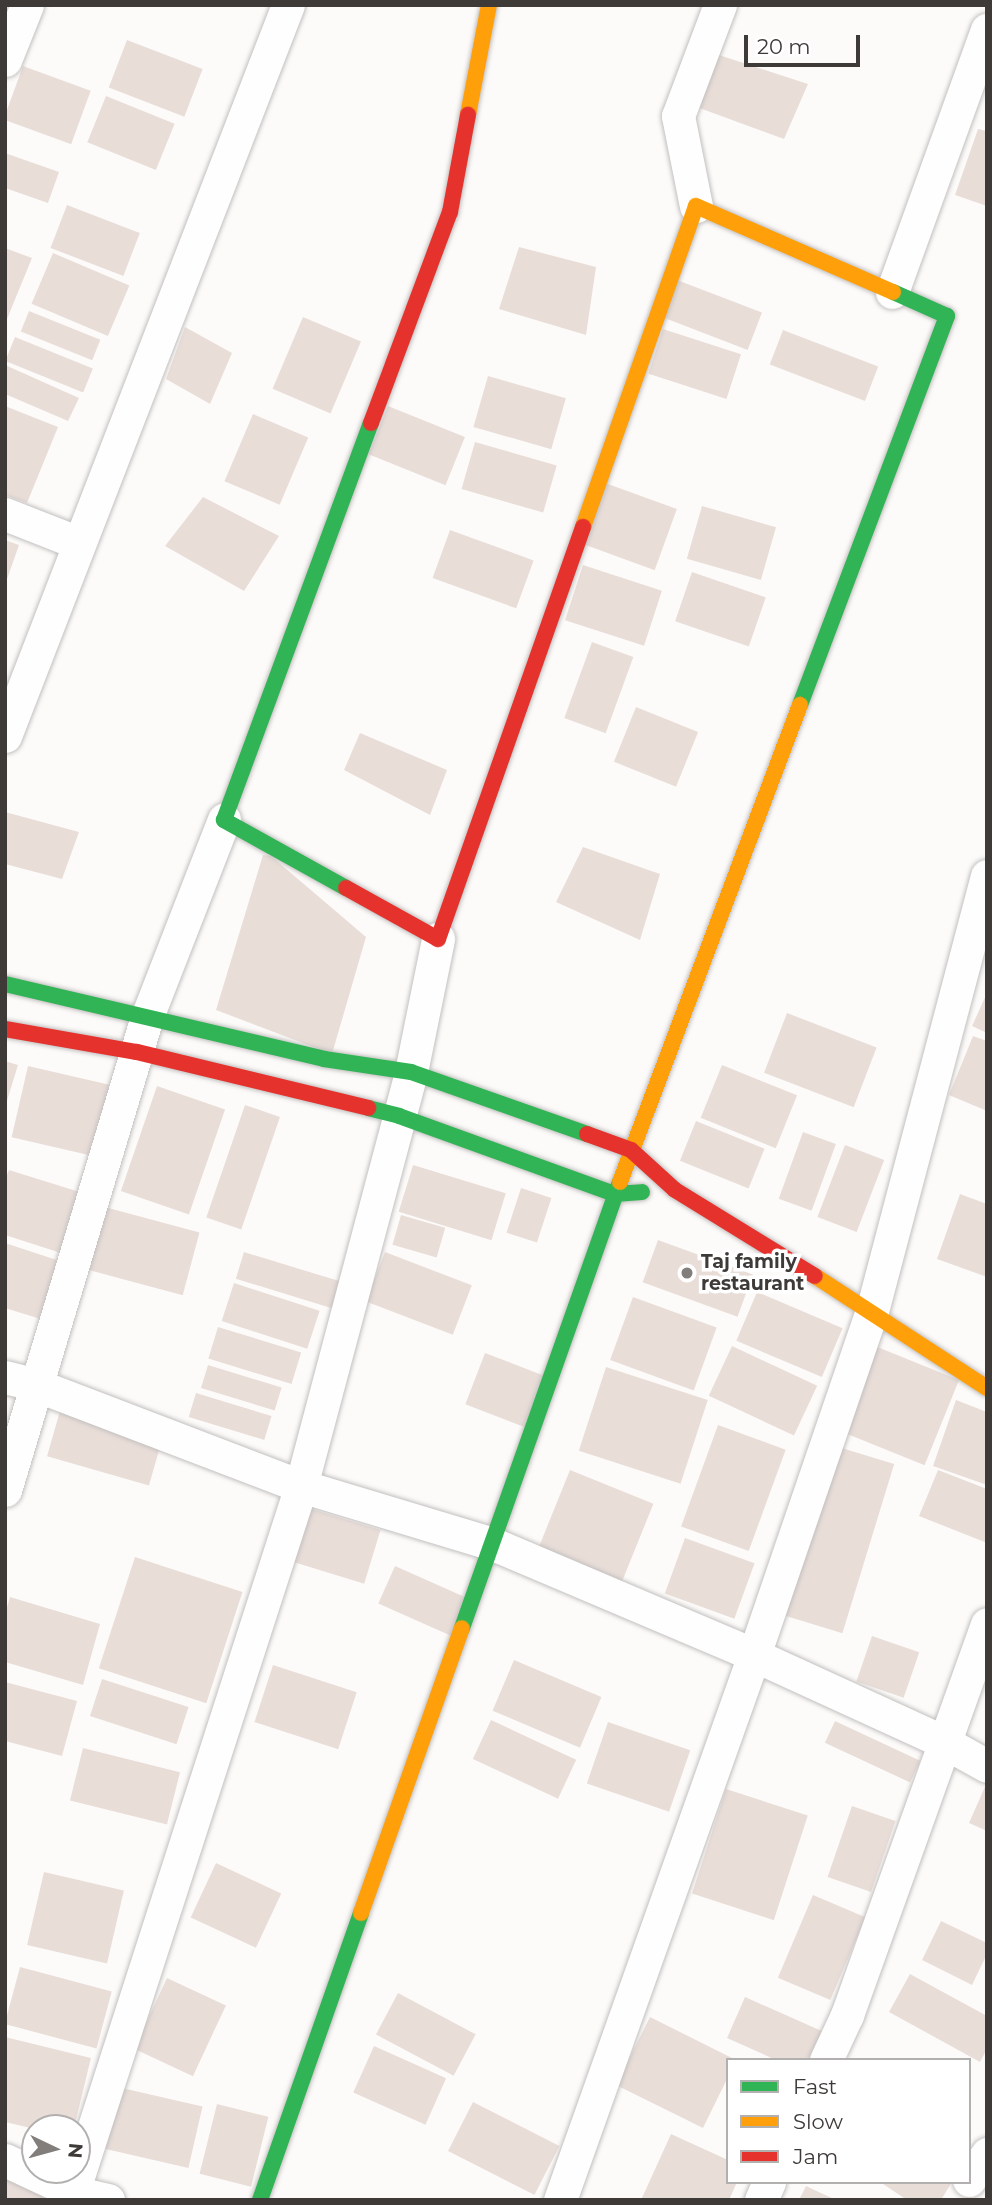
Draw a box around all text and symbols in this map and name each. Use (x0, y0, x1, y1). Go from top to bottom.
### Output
scale bar (747, 21, 862, 65)
text: 20 m (757, 34, 811, 59)
place label: Taj family restaurant (701, 1251, 804, 1295)
marker: Taj family restaurant (679, 1265, 695, 1281)
legend (726, 2058, 971, 2184)
text: Fast (793, 2074, 837, 2099)
text: Slow (793, 2109, 843, 2134)
north arrow (21, 2114, 91, 2184)
text: N (63, 2142, 88, 2159)
text: Jam (793, 2144, 838, 2169)

